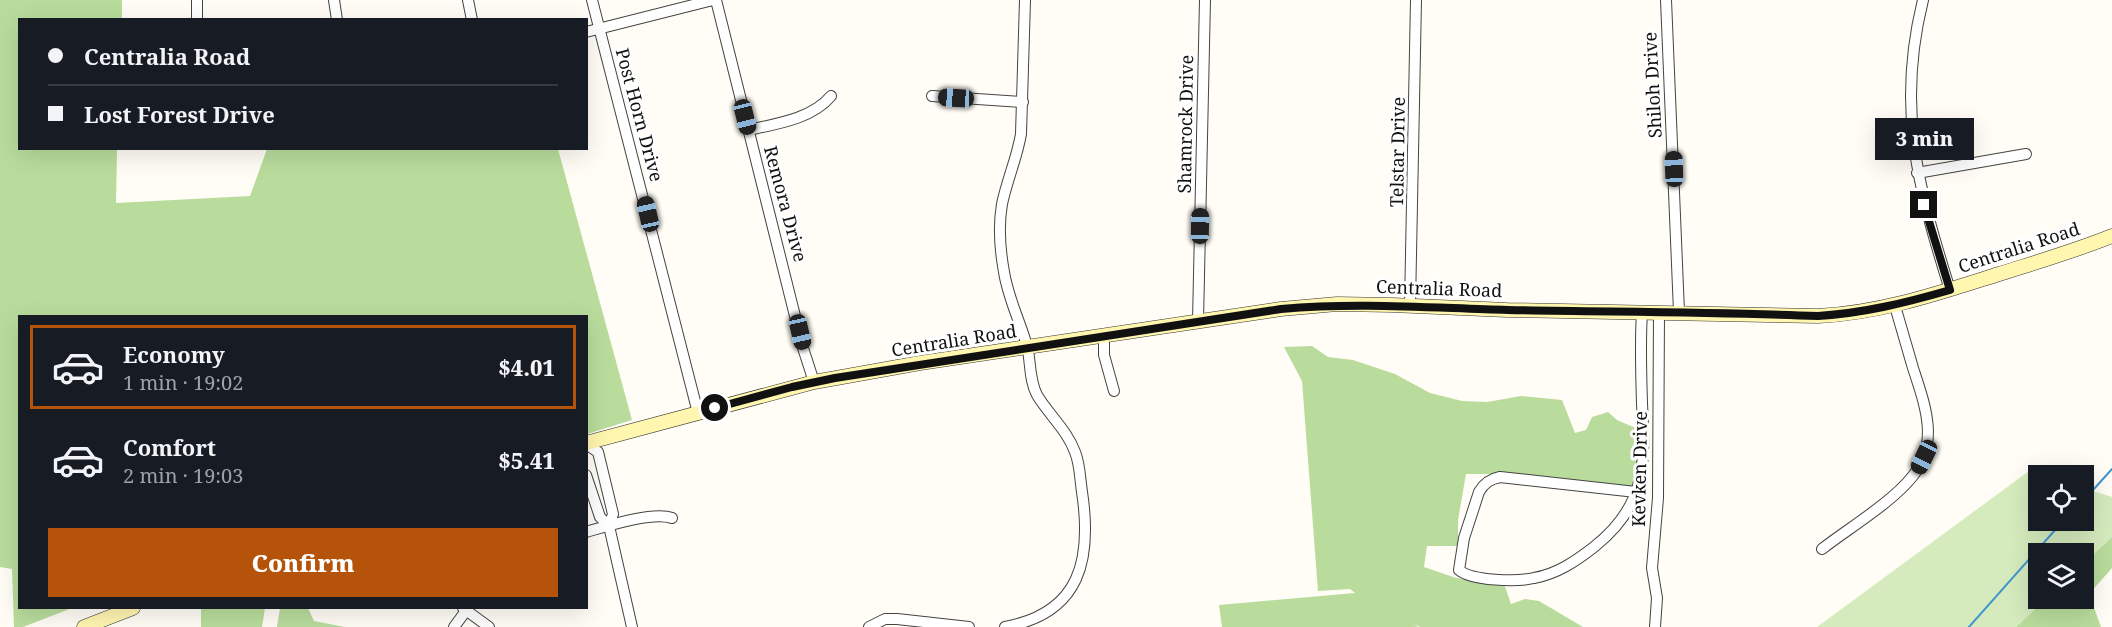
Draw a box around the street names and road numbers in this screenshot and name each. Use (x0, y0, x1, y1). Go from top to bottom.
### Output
street label: Shiloh Drive (1637, 31, 1667, 139)
street label: Post Horn Drive (611, 45, 669, 184)
street label: Shamrock Drive (1172, 54, 1198, 194)
street label: Telstar Drive (1384, 97, 1410, 207)
street label: Remora Drive (759, 143, 813, 264)
street label: Centralia Road (1955, 216, 2083, 278)
street label: Centralia Road (1375, 274, 1503, 302)
street label: Centralia Road (890, 318, 1018, 362)
street label: Kevken Drive (1626, 411, 1652, 527)

